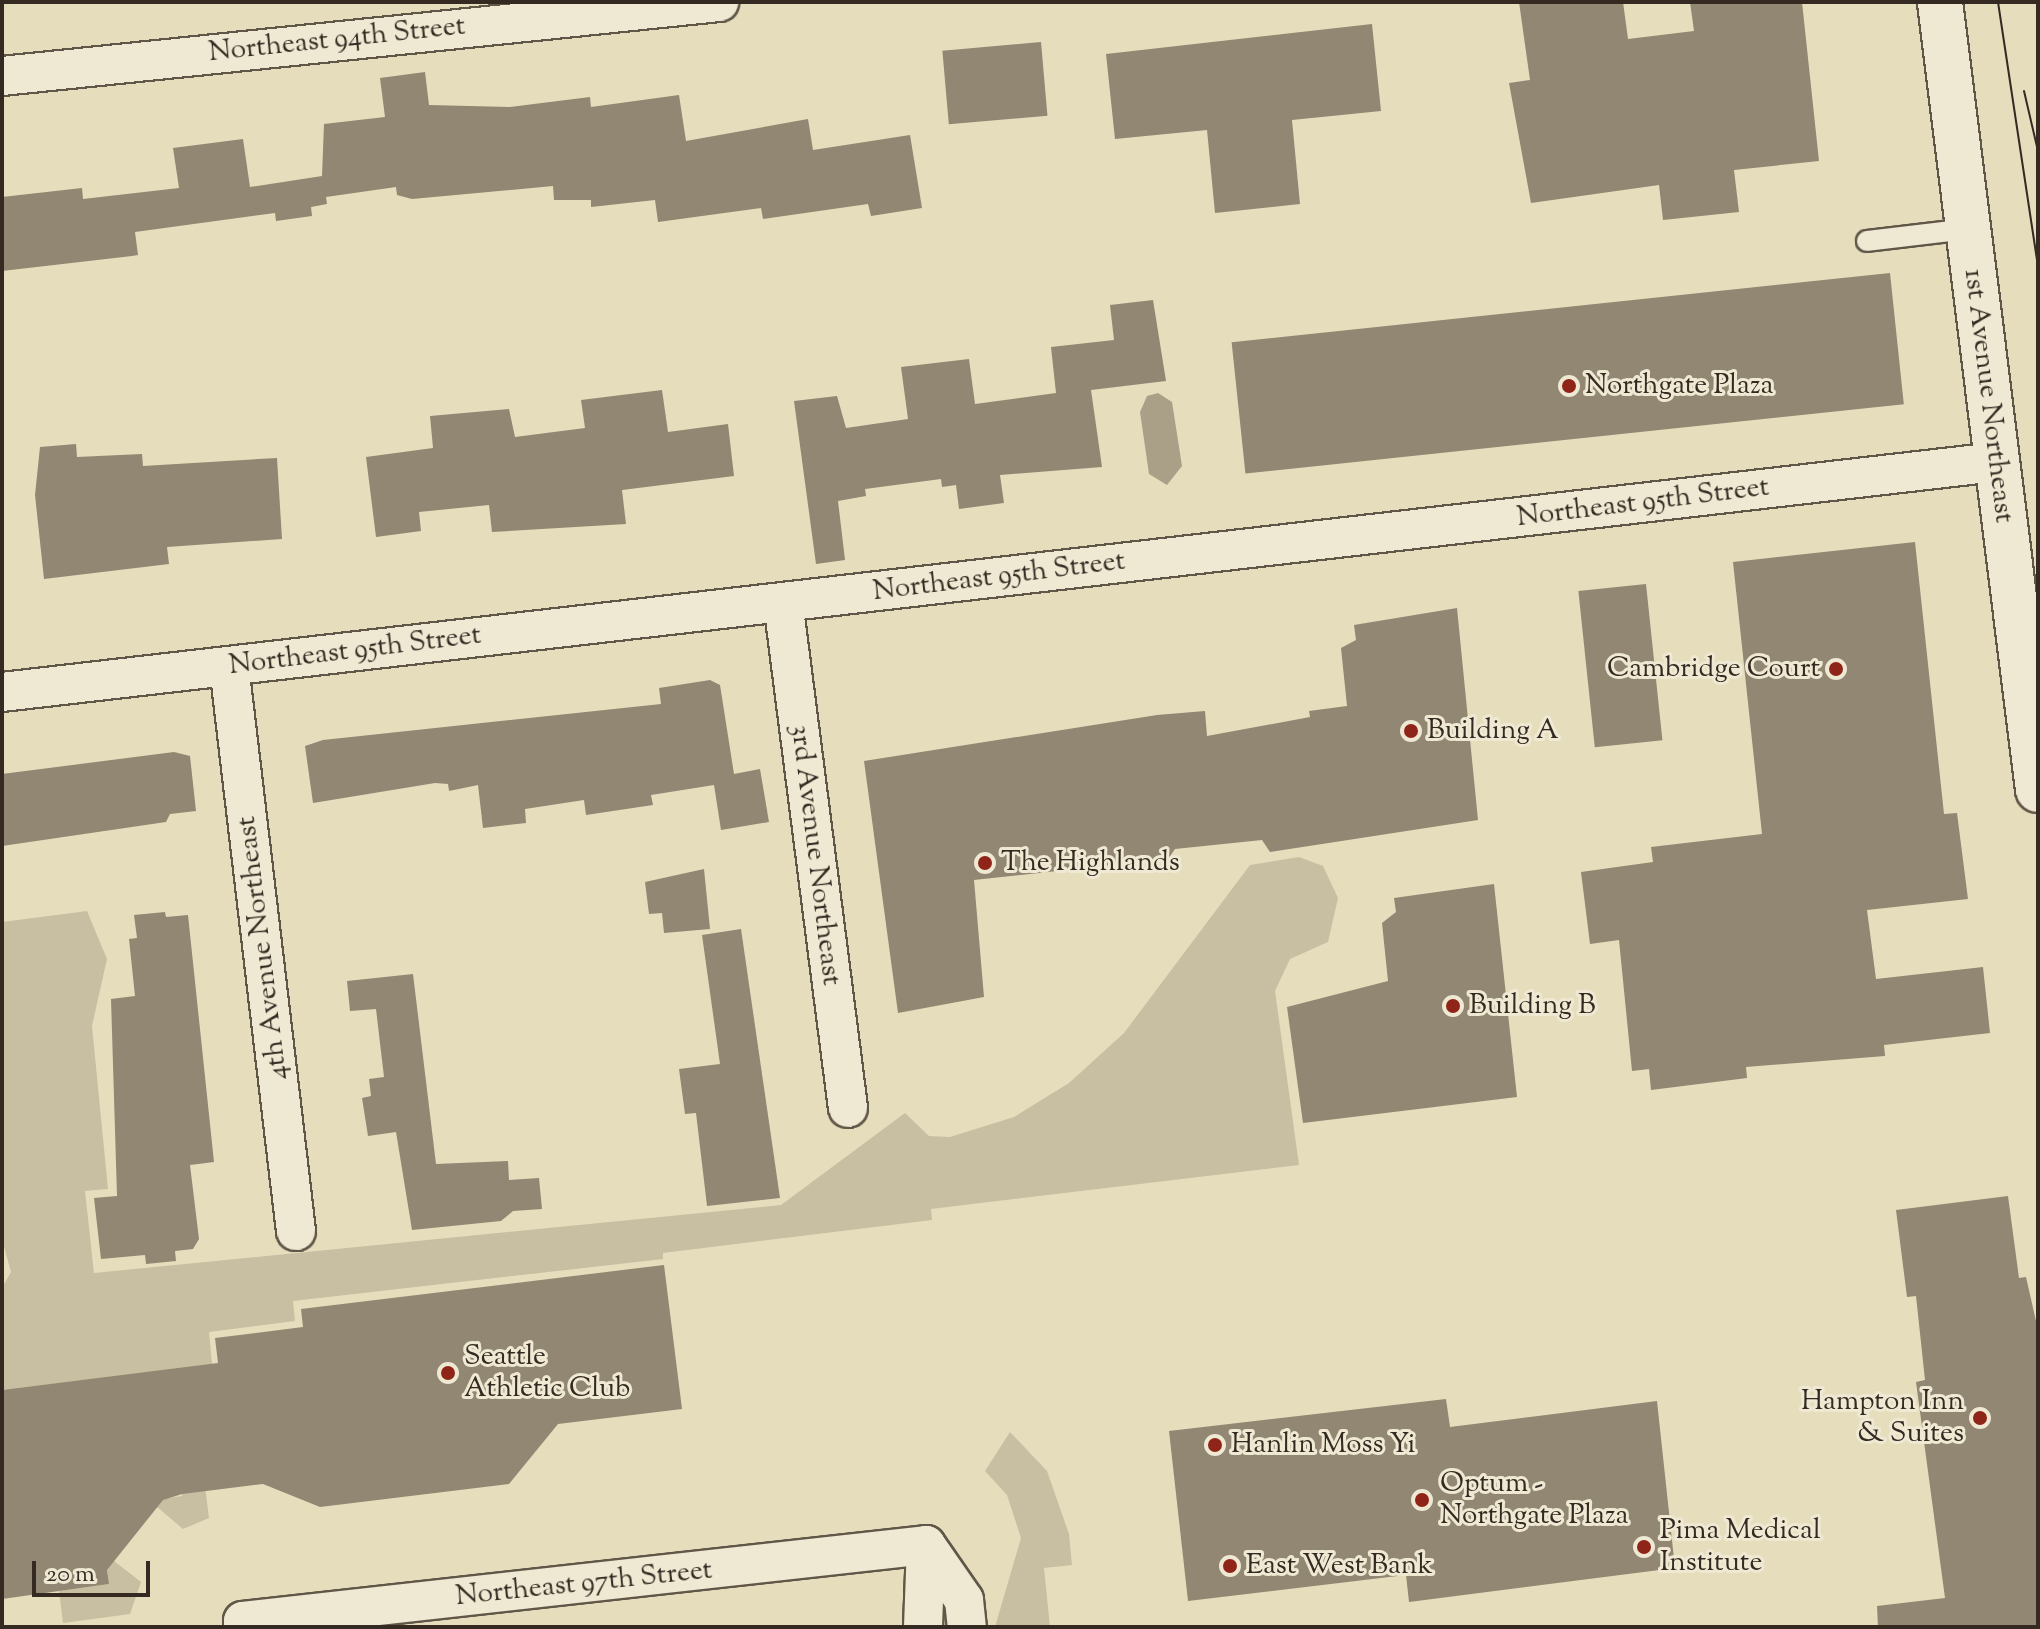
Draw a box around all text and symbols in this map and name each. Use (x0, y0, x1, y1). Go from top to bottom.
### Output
street label: Northeast 94th Street (207, 10, 467, 70)
street label: 1st Avenue Northeast (1956, 267, 2020, 525)
place label: Northgate Plaza (1585, 369, 1773, 403)
marker: Northgate Plaza (1560, 377, 1578, 395)
street label: Northeast 95th Street (1515, 471, 1771, 535)
street label: Northeast 95th Street (871, 545, 1127, 609)
street label: Northeast 95th Street (227, 619, 483, 683)
place label: Cambridge Court (1607, 652, 1820, 686)
marker: Cambridge Court (1827, 660, 1845, 678)
place label: Building A (1427, 714, 1559, 748)
street label: 3rd Avenue Northeast (782, 722, 848, 988)
marker: Building A (1402, 722, 1420, 740)
street label: 4th Avenue Northeast (230, 814, 296, 1082)
place label: The Highlands (1001, 846, 1180, 880)
marker: The Highlands (976, 854, 994, 872)
place label: Building B (1469, 989, 1596, 1023)
marker: Building B (1444, 997, 1462, 1015)
place label: Seattle Athletic Club (464, 1340, 630, 1406)
marker: Seattle Athletic Club (439, 1364, 457, 1382)
place label: Hampton Inn & Suites (1801, 1385, 1964, 1451)
marker: Hampton Inn & Suites (1971, 1409, 1989, 1427)
place label: Hanlin Moss Yi (1231, 1428, 1415, 1462)
marker: Hanlin Moss Yi (1206, 1436, 1224, 1454)
place label: Optum - Northgate Plaza (1440, 1467, 1628, 1533)
marker: Optum - Northgate Plaza (1411, 1489, 1433, 1511)
place label: Pima Medical Institute (1660, 1514, 1821, 1580)
marker: Pima Medical Institute (1635, 1538, 1653, 1556)
scale bar (36, 1545, 154, 1595)
place label: East West Bank (1246, 1549, 1433, 1583)
street label: Northeast 97th Street (454, 1554, 714, 1614)
marker: East West Bank (1221, 1557, 1239, 1575)
text: 20 m (46, 1558, 95, 1592)

